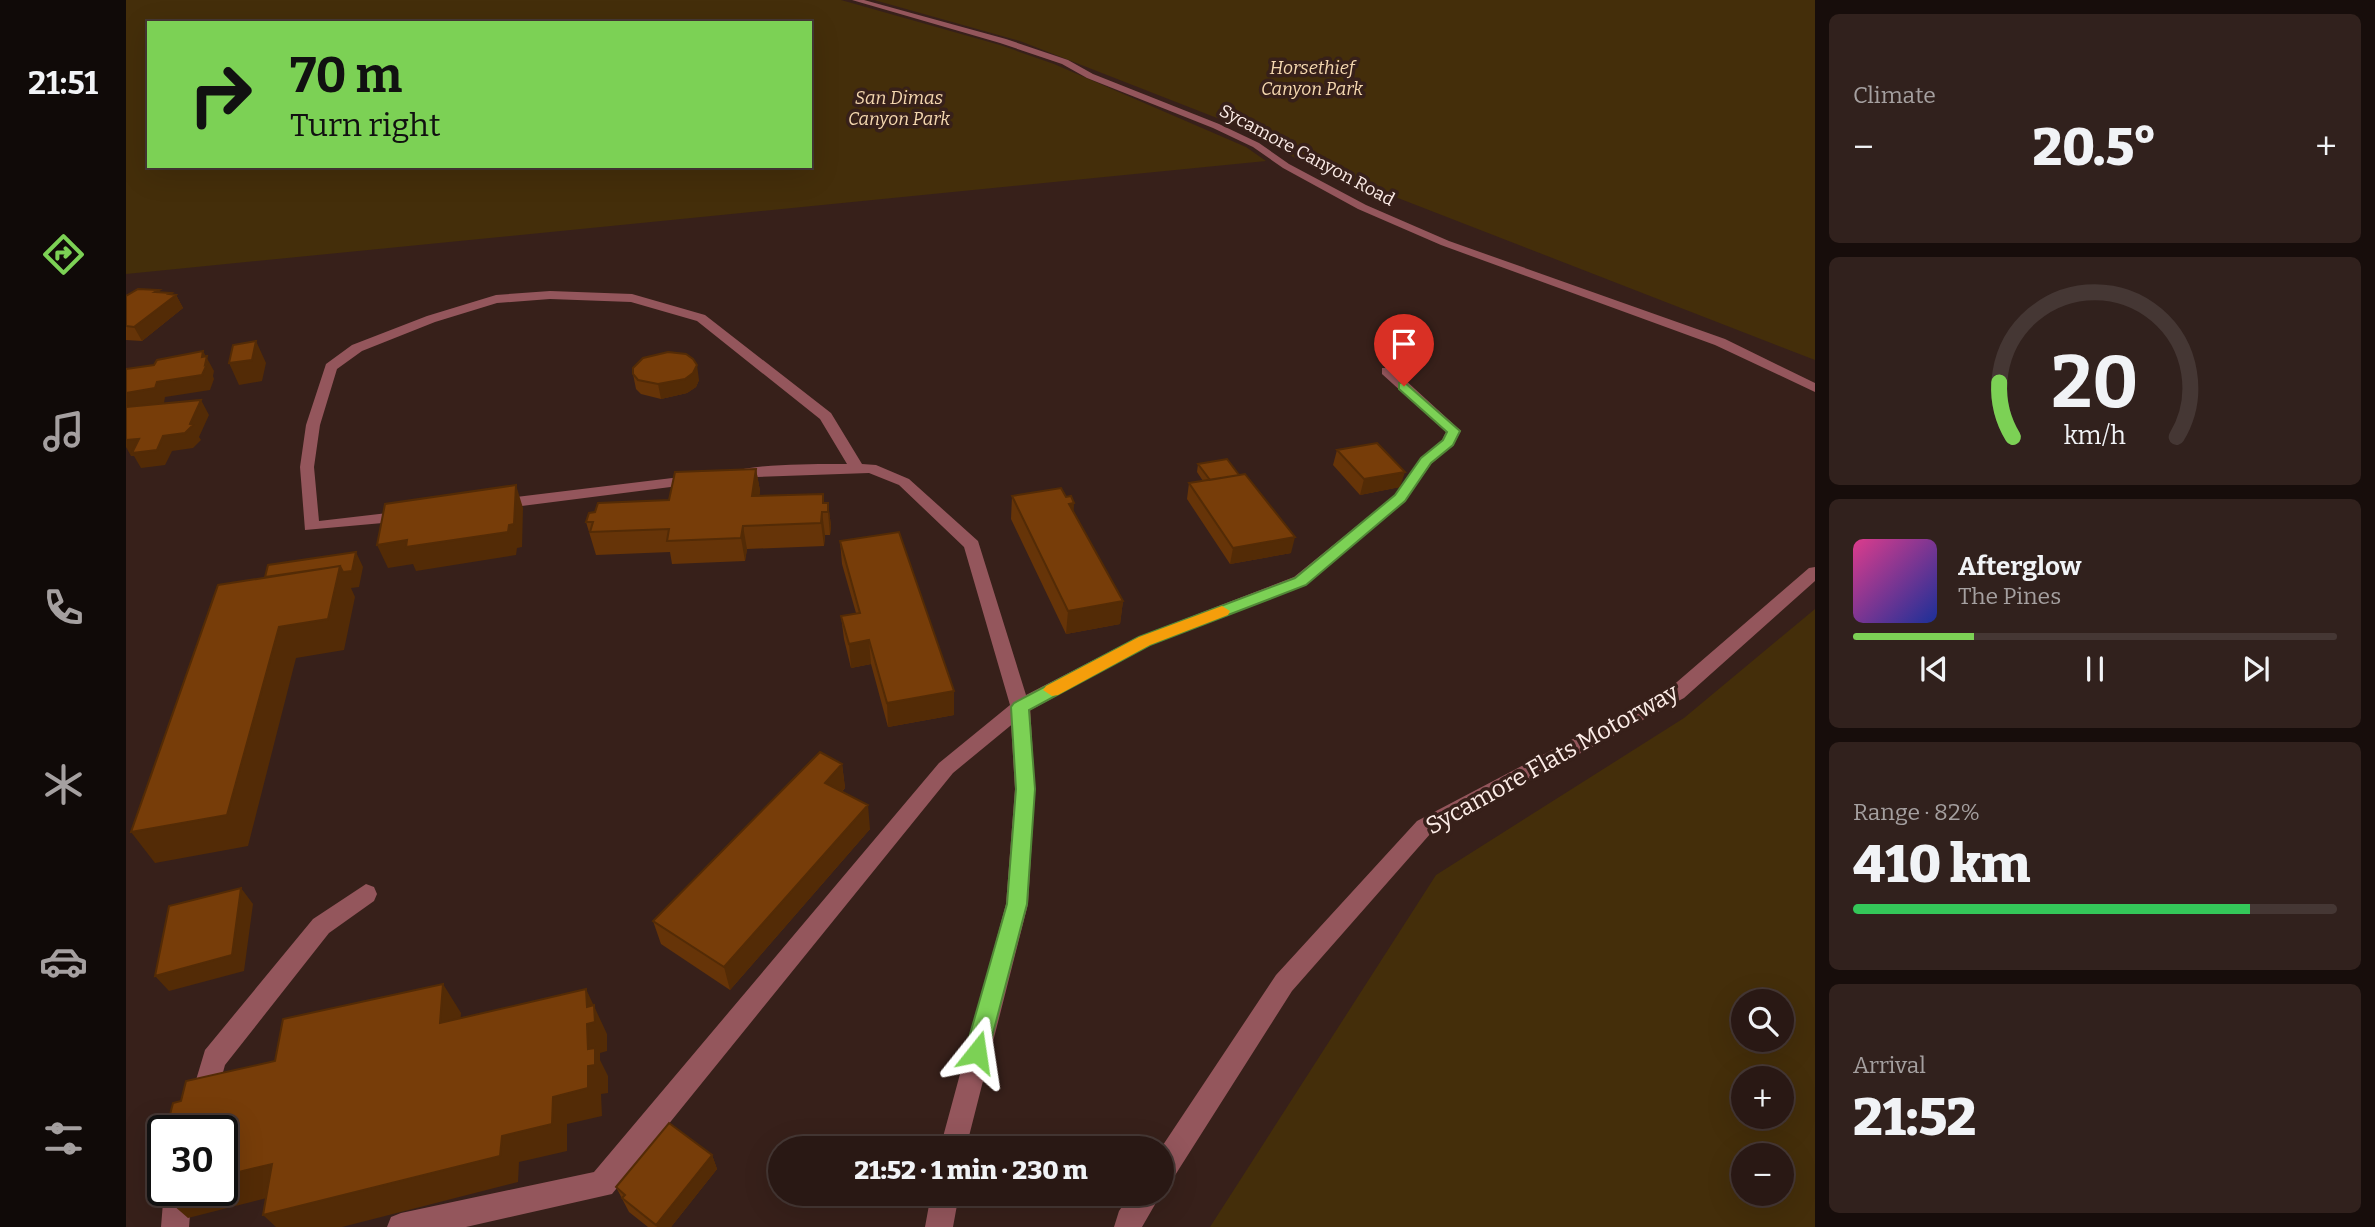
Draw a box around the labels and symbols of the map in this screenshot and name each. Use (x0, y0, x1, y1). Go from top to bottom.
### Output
park label: Horsethief Canyon Park (1261, 57, 1363, 100)
park label: San Dimas Canyon Park (848, 87, 950, 130)
street label: Sycamore Canyon Road (1216, 99, 1399, 211)
pin (1374, 314, 1434, 386)
street label: Sycamore Flats Motorway (1421, 678, 1683, 840)
position arrow (940, 1015, 1014, 1089)
speed limit sign: 30 (147, 1115, 238, 1206)

